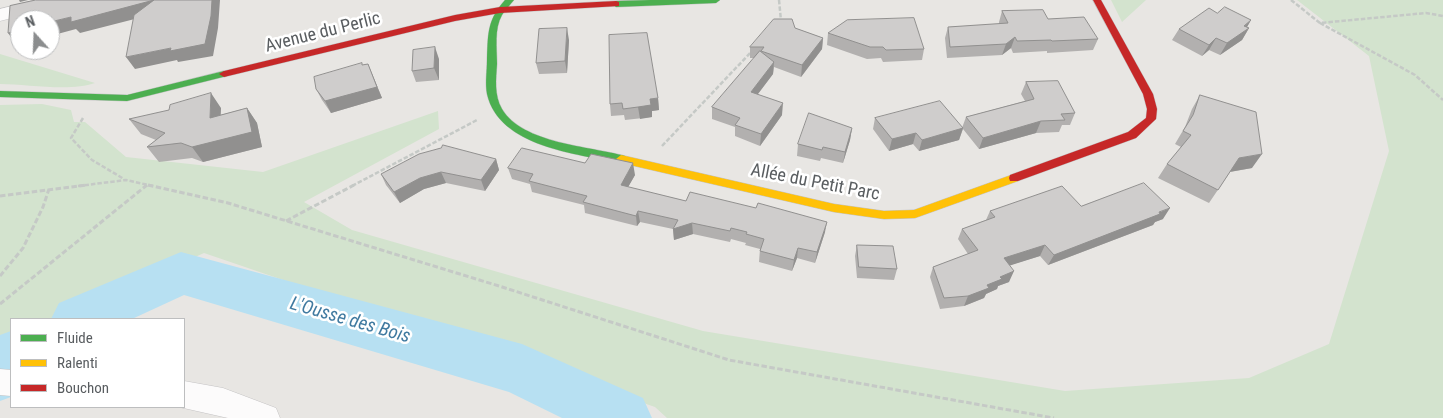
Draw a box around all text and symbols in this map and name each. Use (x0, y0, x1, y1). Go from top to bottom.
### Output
street label: Avenue du Perlic (263, 8, 383, 58)
north arrow (10, 10, 60, 60)
text: N (23, 13, 37, 31)
street label: Allée du Petit Parc (749, 160, 881, 206)
water label: L'Ousse des Bois (287, 293, 413, 349)
legend (10, 318, 185, 408)
text: Fluide (57, 329, 93, 347)
text: Ralenti (57, 354, 98, 372)
text: Bouchon (57, 379, 109, 397)

